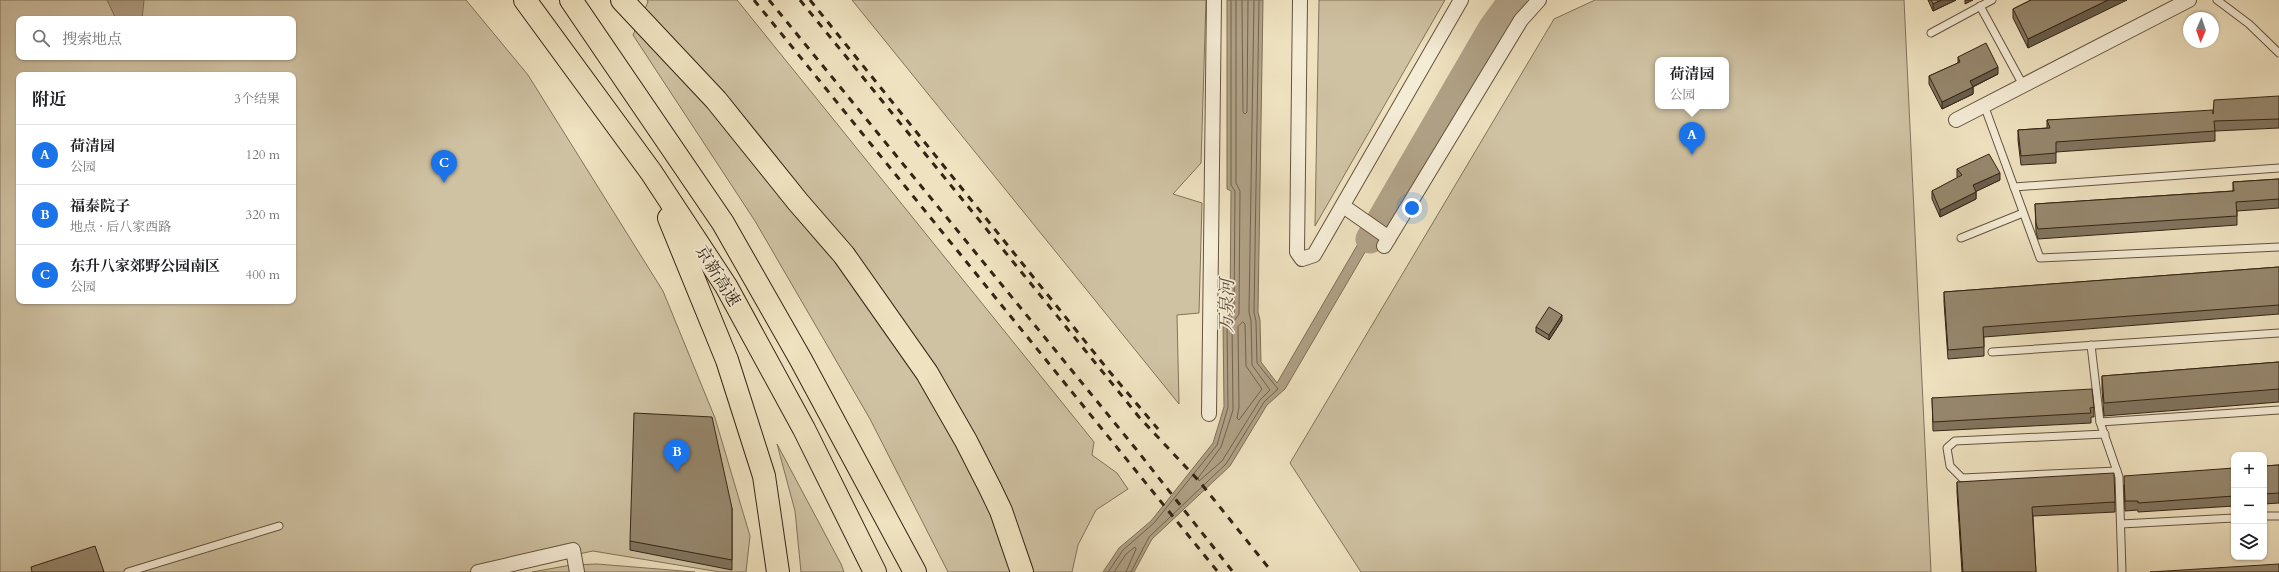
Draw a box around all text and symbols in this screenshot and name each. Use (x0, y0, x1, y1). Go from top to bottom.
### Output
north arrow (2183, 12, 2219, 48)
search box (16, 16, 296, 60)
icon: search (30, 27, 52, 49)
text: 搜索地点 (62, 29, 122, 49)
popup (1655, 57, 1729, 109)
text: 荷清园 (1669, 64, 1715, 84)
text: 公园 (1669, 86, 1696, 104)
text: 附近 (32, 88, 66, 111)
text: 3个结果 (234, 90, 280, 108)
pin: A (1679, 122, 1705, 155)
text: 荷清园 (70, 136, 115, 156)
text: A (40, 146, 50, 164)
text: 120 m (246, 146, 280, 164)
pin: C (431, 150, 457, 183)
text: 公园 (70, 158, 96, 176)
text: 福泰院子 (70, 196, 130, 216)
your location (1402, 198, 1422, 218)
text: B (40, 206, 50, 224)
text: 320 m (246, 206, 280, 224)
text: 地点 · 后八家西路 (70, 218, 171, 236)
street label: 京新高速 (690, 241, 746, 311)
text: 东升八家郊野公园南区 (70, 256, 220, 276)
text: C (40, 266, 50, 284)
text: 400 m (246, 266, 280, 284)
water label: 万泉河 (1214, 276, 1240, 333)
text: 公园 (70, 278, 96, 296)
pin: B (664, 439, 690, 472)
map controls (2231, 452, 2267, 560)
button: + (2231, 452, 2267, 488)
button: − (2231, 488, 2267, 524)
button: layers (2231, 524, 2267, 560)

